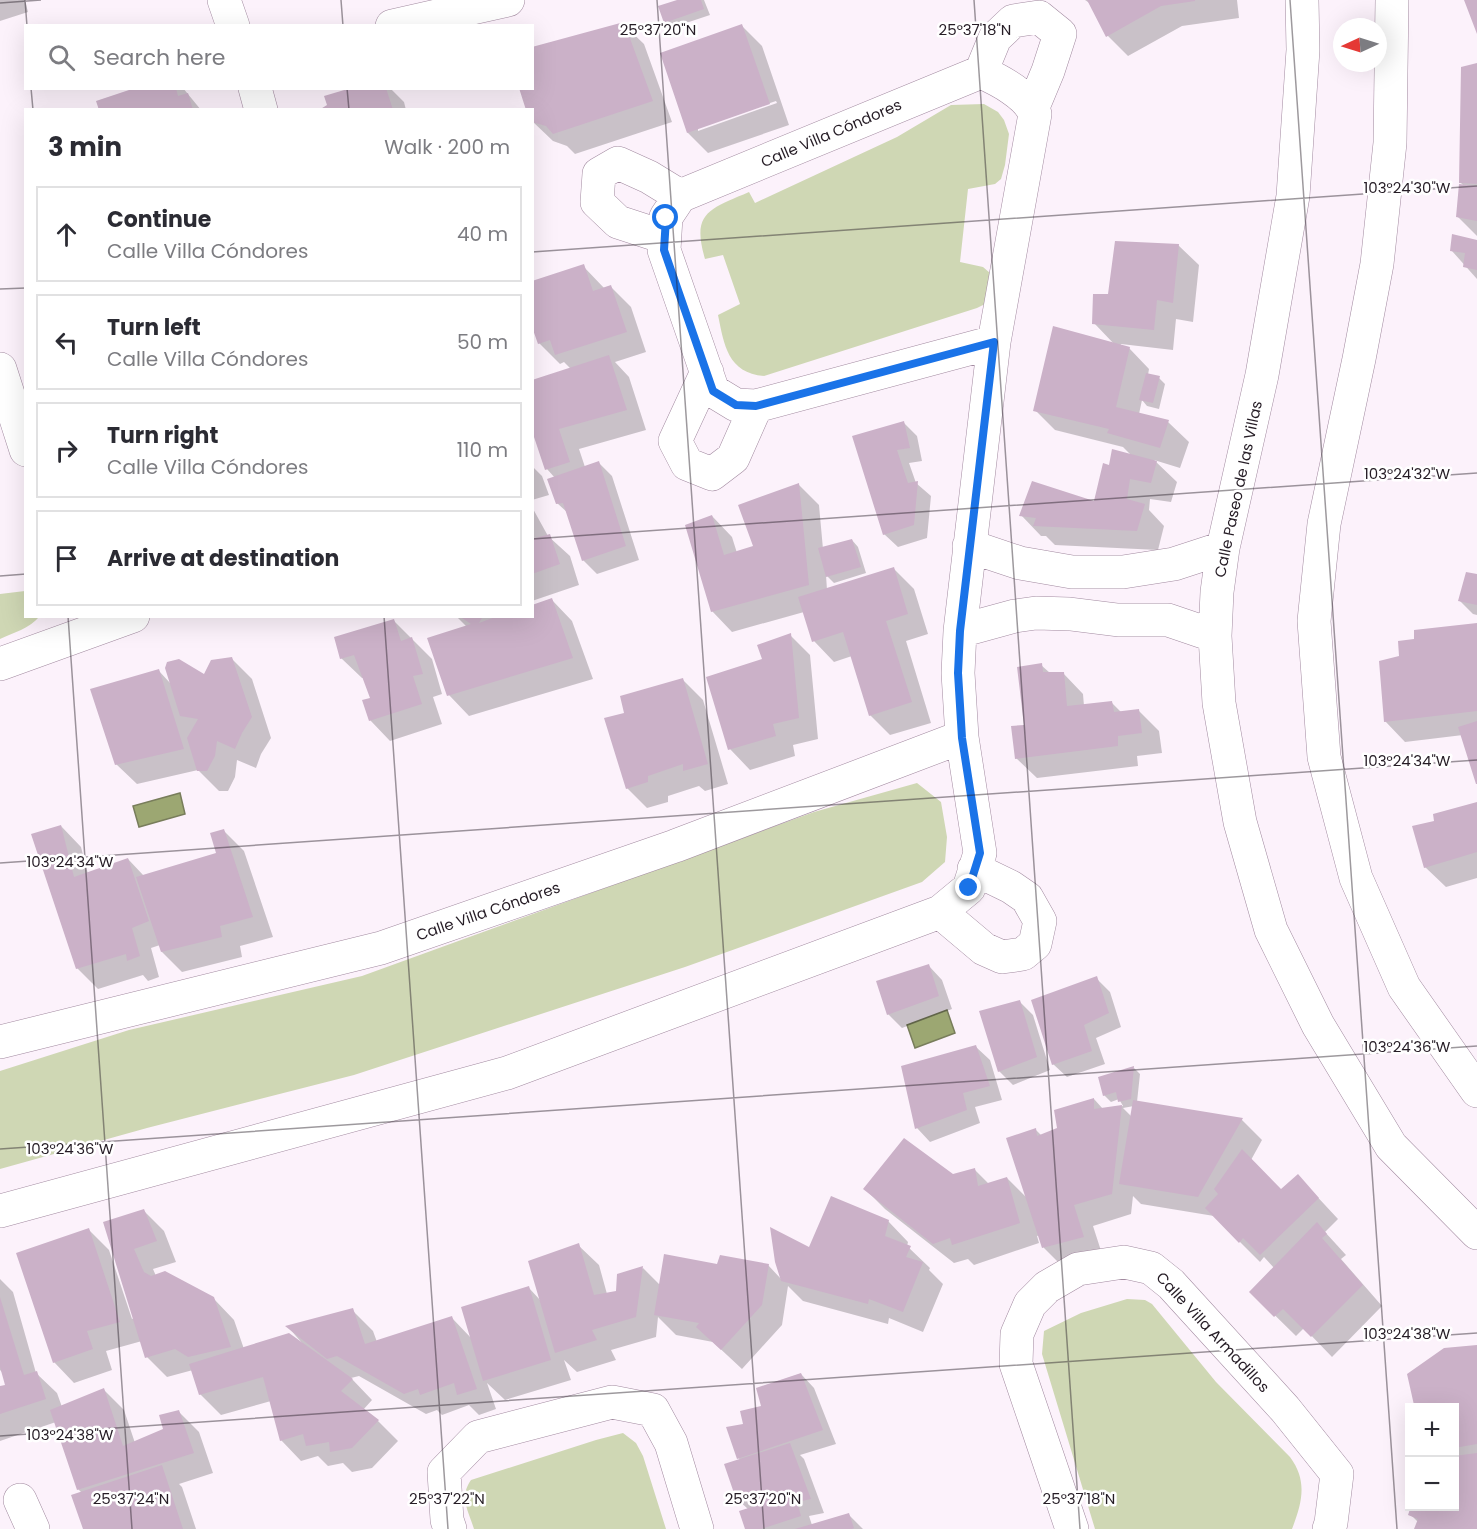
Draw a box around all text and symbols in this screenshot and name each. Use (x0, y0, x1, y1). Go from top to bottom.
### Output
north arrow (1333, 18, 1387, 72)
text: 25°37'20"N (620, 19, 696, 40)
text: 25°37'18"N (939, 19, 1011, 40)
search box (24, 24, 534, 90)
icon: search (45, 41, 78, 74)
text: Search here (93, 42, 226, 73)
street label: Calle Villa Cóndores (757, 94, 905, 172)
text: 3 min (48, 129, 122, 165)
text: Walk · 200 m (384, 133, 510, 161)
text: 103°24'30"W (1364, 177, 1451, 198)
text: Continue (107, 204, 211, 235)
route start (652, 204, 678, 230)
icon: ahead (50, 218, 83, 251)
text: 40 m (457, 220, 508, 248)
text: Calle Villa Cóndores (107, 237, 308, 265)
text: Turn left (107, 312, 201, 343)
icon: left (50, 326, 83, 359)
text: 50 m (457, 328, 508, 356)
text: Calle Villa Cóndores (107, 345, 308, 373)
street label: Calle Paseo de las Villas (1209, 398, 1267, 579)
text: Turn right (107, 420, 218, 451)
icon: right (50, 434, 83, 467)
text: 110 m (457, 436, 508, 464)
text: Calle Villa Cóndores (107, 453, 308, 481)
text: 103°24'32"W (1364, 463, 1450, 484)
icon: arrive (50, 542, 83, 575)
text: Arrive at destination (107, 543, 339, 574)
text: 103°24'34"W (1364, 750, 1451, 771)
text: 103°24'34"W (27, 851, 114, 872)
route end (955, 874, 981, 900)
street label: Calle Villa Cóndores (413, 876, 563, 946)
text: 103°24'36"W (1363, 1036, 1451, 1057)
text: 103°24'36"W (26, 1138, 114, 1159)
street label: Calle Villa Armadillos (1152, 1267, 1275, 1397)
text: 103°24'38"W (1364, 1323, 1451, 1344)
map controls (1405, 1403, 1459, 1511)
button: + (1405, 1403, 1459, 1457)
text: 103°24'38"W (27, 1424, 114, 1445)
button: − (1405, 1457, 1459, 1511)
text: 25°37'24"N (93, 1488, 169, 1509)
text: 25°37'22"N (409, 1488, 485, 1509)
text: 25°37'20"N (725, 1488, 801, 1509)
text: 25°37'18"N (1043, 1488, 1115, 1509)

